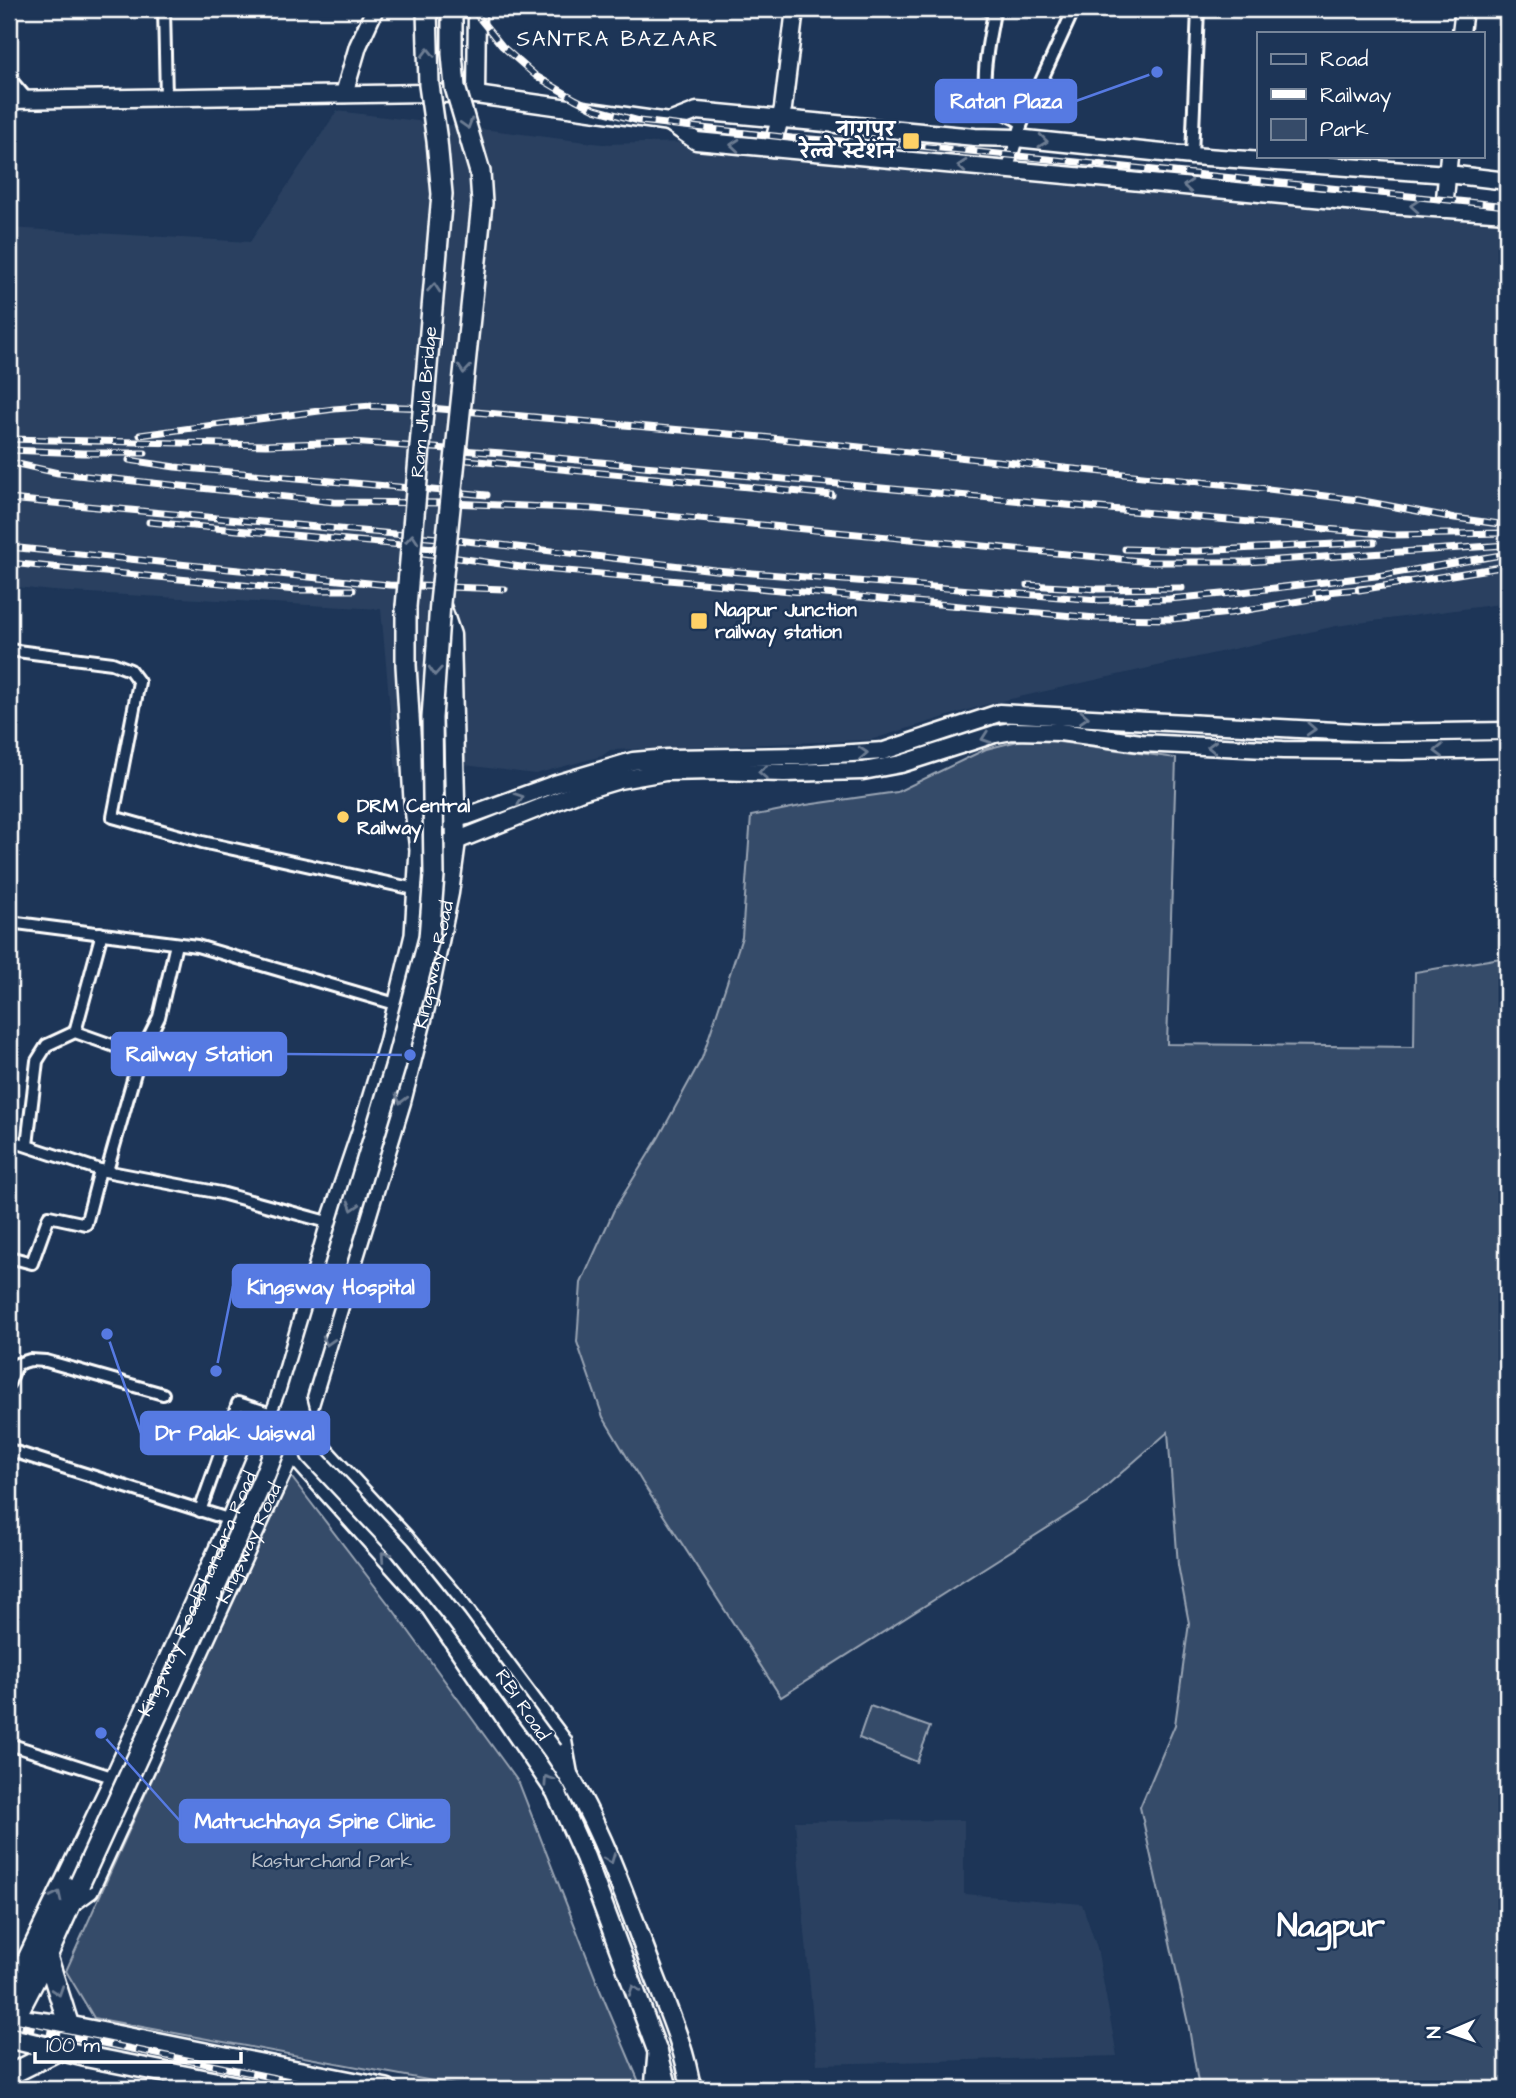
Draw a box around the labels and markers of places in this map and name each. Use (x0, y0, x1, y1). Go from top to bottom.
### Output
callout: Ratan Plaza (936, 80, 1076, 122)
place label: नागपुर रेल्वे स्टेशन (798, 117, 897, 166)
marker: नागपुर रेल्वे स्टेशन (901, 131, 921, 151)
place label: Nagpur Junction railway station (715, 597, 857, 647)
marker: Nagpur Junction railway station (689, 611, 709, 631)
place label: DRM Central Railway (357, 793, 470, 843)
marker: DRM Central Railway (335, 809, 351, 825)
callout: Railway Station (112, 1033, 286, 1075)
callout: Kingsway Hospital (233, 1265, 429, 1307)
callout: Dr Palak Jaiswal (141, 1412, 329, 1454)
callout: Matruchhaya Spine Clinic (180, 1800, 449, 1842)

